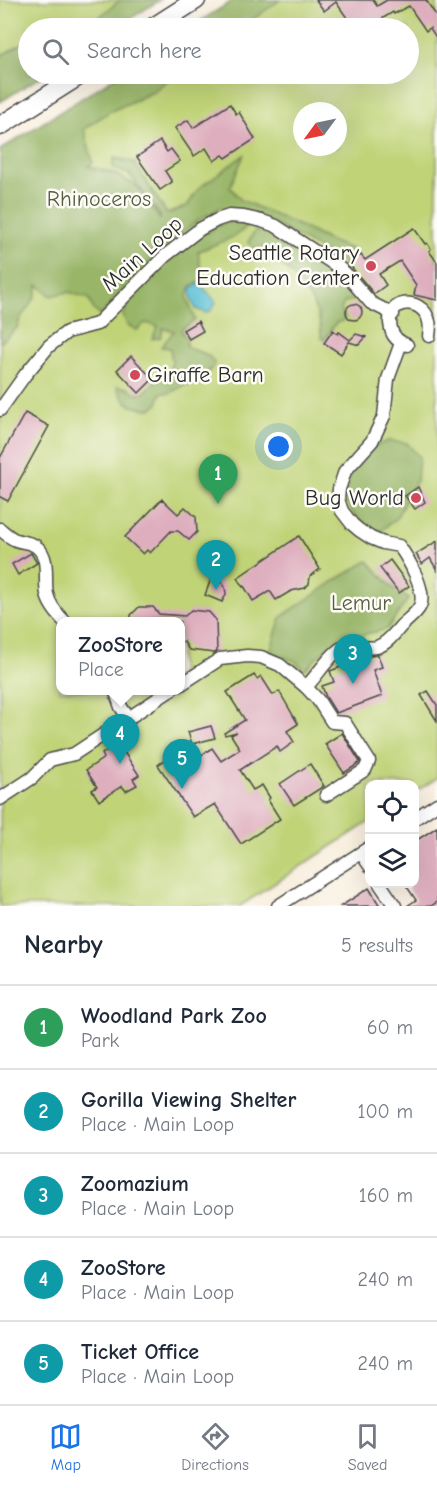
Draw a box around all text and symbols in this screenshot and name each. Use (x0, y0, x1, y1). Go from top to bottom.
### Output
search box (18, 18, 419, 84)
icon: search (39, 35, 72, 68)
text: Search here (87, 38, 202, 64)
north arrow (293, 102, 347, 156)
park label: Rhinoceros (47, 186, 151, 212)
street label: Main Loop (96, 211, 188, 297)
place label: Seattle Rotary Education Center (196, 240, 359, 291)
marker: Seattle Rotary Education Center (364, 259, 378, 273)
place label: Giraffe Barn (147, 362, 264, 388)
marker: Giraffe Barn (128, 368, 142, 382)
your location (264, 432, 293, 461)
pin: 1 (198, 454, 238, 504)
place label: Bug World (305, 485, 404, 511)
marker: Bug World (409, 491, 423, 505)
pin: 2 (196, 540, 236, 590)
park label: Lemur (331, 590, 391, 616)
popup (56, 617, 185, 695)
text: ZooStore (78, 632, 163, 658)
pin: 3 (334, 634, 372, 684)
text: Place (78, 658, 124, 681)
pin: 4 (100, 714, 140, 764)
pin: 5 (162, 740, 201, 789)
map controls (365, 780, 419, 888)
button: locate (365, 780, 419, 834)
button: layers (365, 834, 419, 888)
text: Nearby (24, 930, 103, 960)
text: 5 results (341, 934, 413, 957)
text: Woodland Park Zoo (81, 1003, 267, 1029)
text: 1 (40, 1016, 47, 1039)
text: 60 m (367, 1016, 413, 1039)
text: Park (81, 1029, 119, 1052)
text: Gorilla Viewing Shelter (81, 1087, 296, 1113)
text: 2 (39, 1100, 48, 1123)
text: 100 m (358, 1100, 413, 1123)
text: Place · Main Loop (81, 1113, 234, 1136)
text: Zoomazium (81, 1171, 189, 1197)
text: 3 (39, 1184, 48, 1207)
text: 160 m (359, 1184, 413, 1207)
text: Place · Main Loop (81, 1197, 234, 1220)
text: ZooStore (81, 1255, 165, 1281)
text: 4 (39, 1268, 48, 1291)
text: 240 m (358, 1268, 413, 1291)
text: Place · Main Loop (81, 1281, 234, 1304)
text: Ticket Office (81, 1339, 199, 1365)
text: 5 (38, 1352, 49, 1375)
text: 240 m (358, 1352, 413, 1375)
text: Place · Main Loop (81, 1365, 234, 1388)
tab: Map (49, 1420, 82, 1474)
tab: Directions (181, 1420, 249, 1474)
tab: Saved (348, 1420, 388, 1474)

